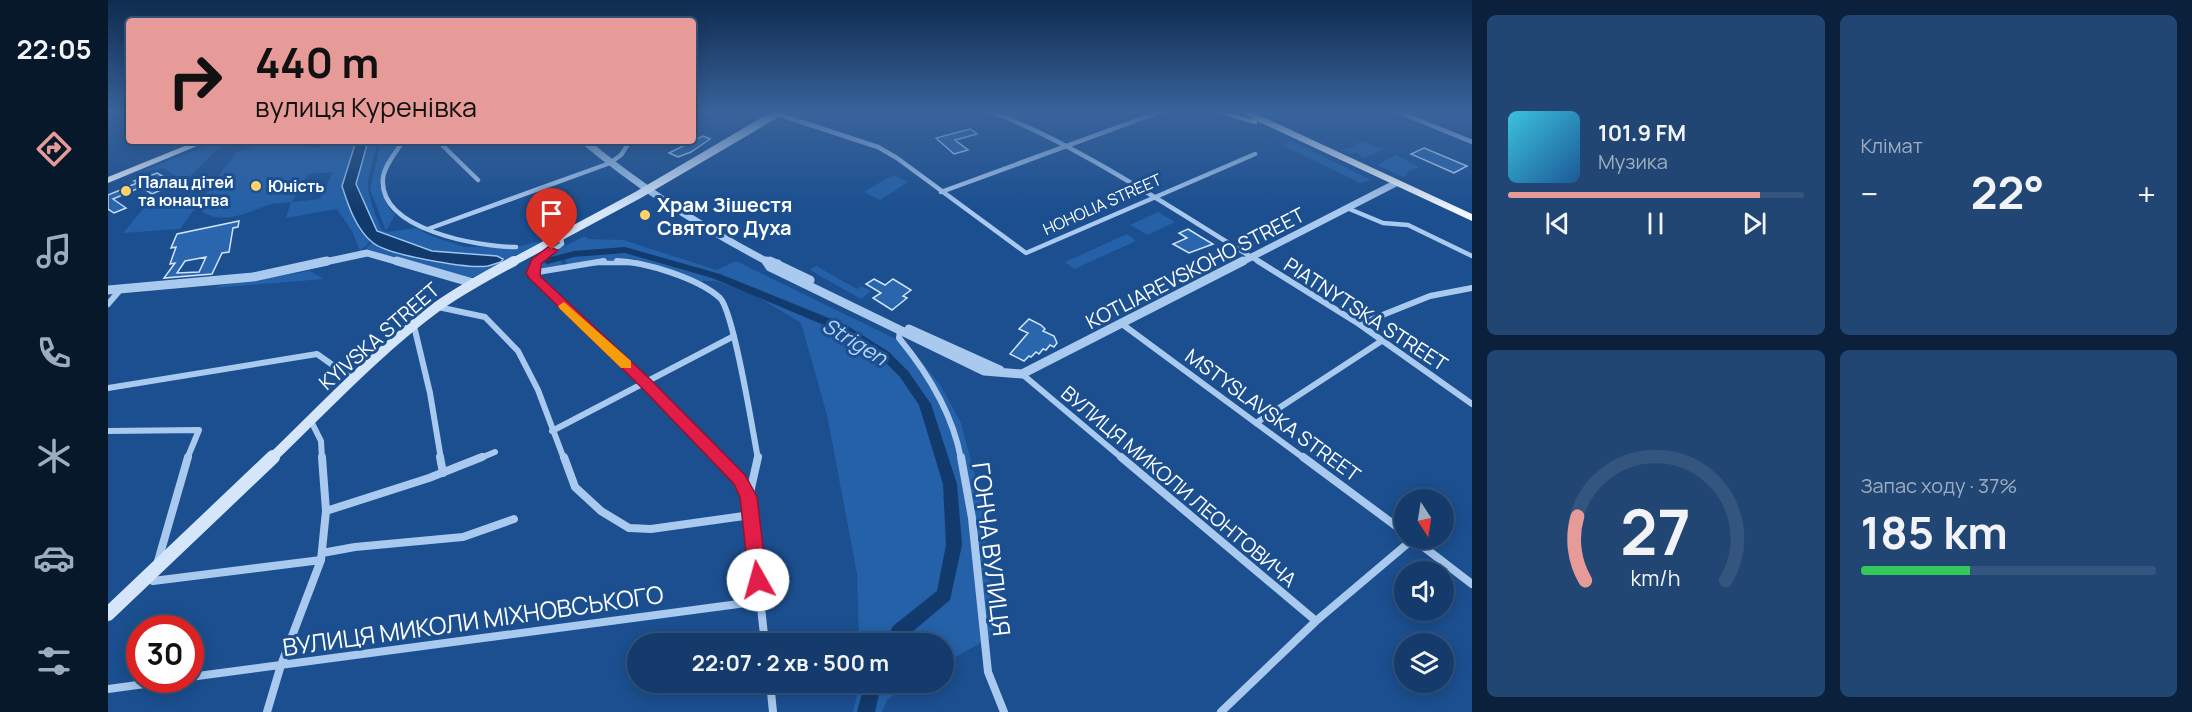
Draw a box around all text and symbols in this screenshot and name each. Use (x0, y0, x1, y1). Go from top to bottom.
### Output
text: 22:05 (17, 30, 92, 67)
text: 440 m (255, 33, 379, 91)
icon: right (156, 42, 234, 120)
text: вулиця Куренівка (255, 88, 477, 125)
text: 101.9 FM (1598, 118, 1686, 148)
icon: directions (33, 128, 75, 170)
text: Клімат (1861, 132, 1923, 159)
text: Музика (1598, 148, 1668, 175)
text: 22° (1971, 161, 2045, 223)
street label: HOHOLIA STREET (1039, 168, 1165, 240)
place label: Палац дітей та юнацтва (138, 171, 234, 211)
text: − (1861, 171, 1878, 216)
text: + (2137, 171, 2156, 216)
place label: Юність (268, 175, 324, 197)
marker: Юність (249, 179, 263, 193)
marker: Палац дітей та юнацтва (119, 184, 133, 198)
pin (526, 188, 577, 250)
place label: Храм Зішестя Святого Духа (657, 191, 792, 241)
icon: arrive (535, 197, 568, 230)
street label: KOTLIAREVSKOHO STREET (1081, 201, 1309, 335)
icon: previous (1541, 207, 1574, 240)
icon: pause (1639, 207, 1672, 240)
icon: next (1738, 207, 1771, 240)
marker: Храм Зішестя Святого Духа (638, 208, 652, 222)
icon: music (33, 230, 75, 272)
street label: PIATNYTSKA STREET (1279, 251, 1453, 377)
street label: KYIVSKA STREET (313, 276, 445, 396)
water label: Strigen (817, 311, 894, 372)
icon: phone (33, 332, 75, 374)
street label: MSTYSLAVSKA STREET (1180, 342, 1366, 488)
street label: ВУЛИЦЯ МИКОЛИ ЛЕОНТОВИЧА (1056, 379, 1303, 593)
icon: climate (33, 435, 75, 477)
street label: ГОНЧА ВУЛИЦЯ (965, 460, 1019, 638)
text: Запас ходу · 37% (1861, 472, 2017, 499)
text: 27 (1621, 488, 1691, 574)
north arrow (1394, 489, 1454, 549)
map controls (1394, 489, 1454, 693)
text: 185 km (1861, 501, 2008, 563)
icon: car (33, 537, 75, 579)
position arrow (726, 548, 790, 612)
button: sound (1394, 561, 1454, 621)
text: km/h (1631, 563, 1681, 592)
street label: ВУЛИЦЯ МИКОЛИ МІХНОВСЬКОГО (280, 577, 666, 663)
speed limit sign: 30 (126, 615, 204, 693)
button: layers (1394, 633, 1454, 693)
icon: filters (33, 640, 75, 682)
text: 22:07 · 2 хв · 500 m (692, 648, 889, 678)

